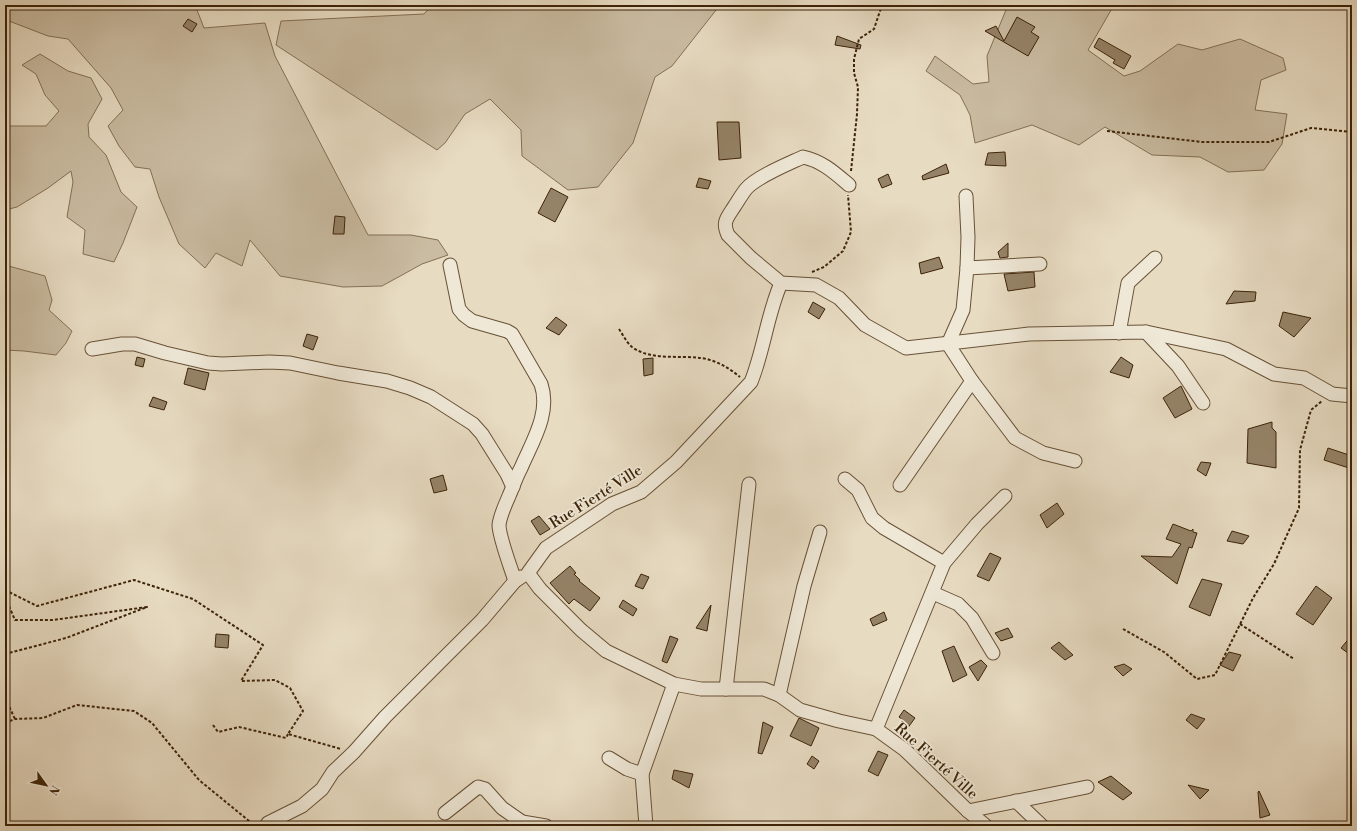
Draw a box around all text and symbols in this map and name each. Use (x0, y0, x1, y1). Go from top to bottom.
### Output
street label: Rue Fierté Ville (546, 461, 646, 533)
street label: Rue Fierté Ville (890, 719, 982, 803)
north arrow (26, 765, 66, 805)
text: N (45, 782, 62, 798)

